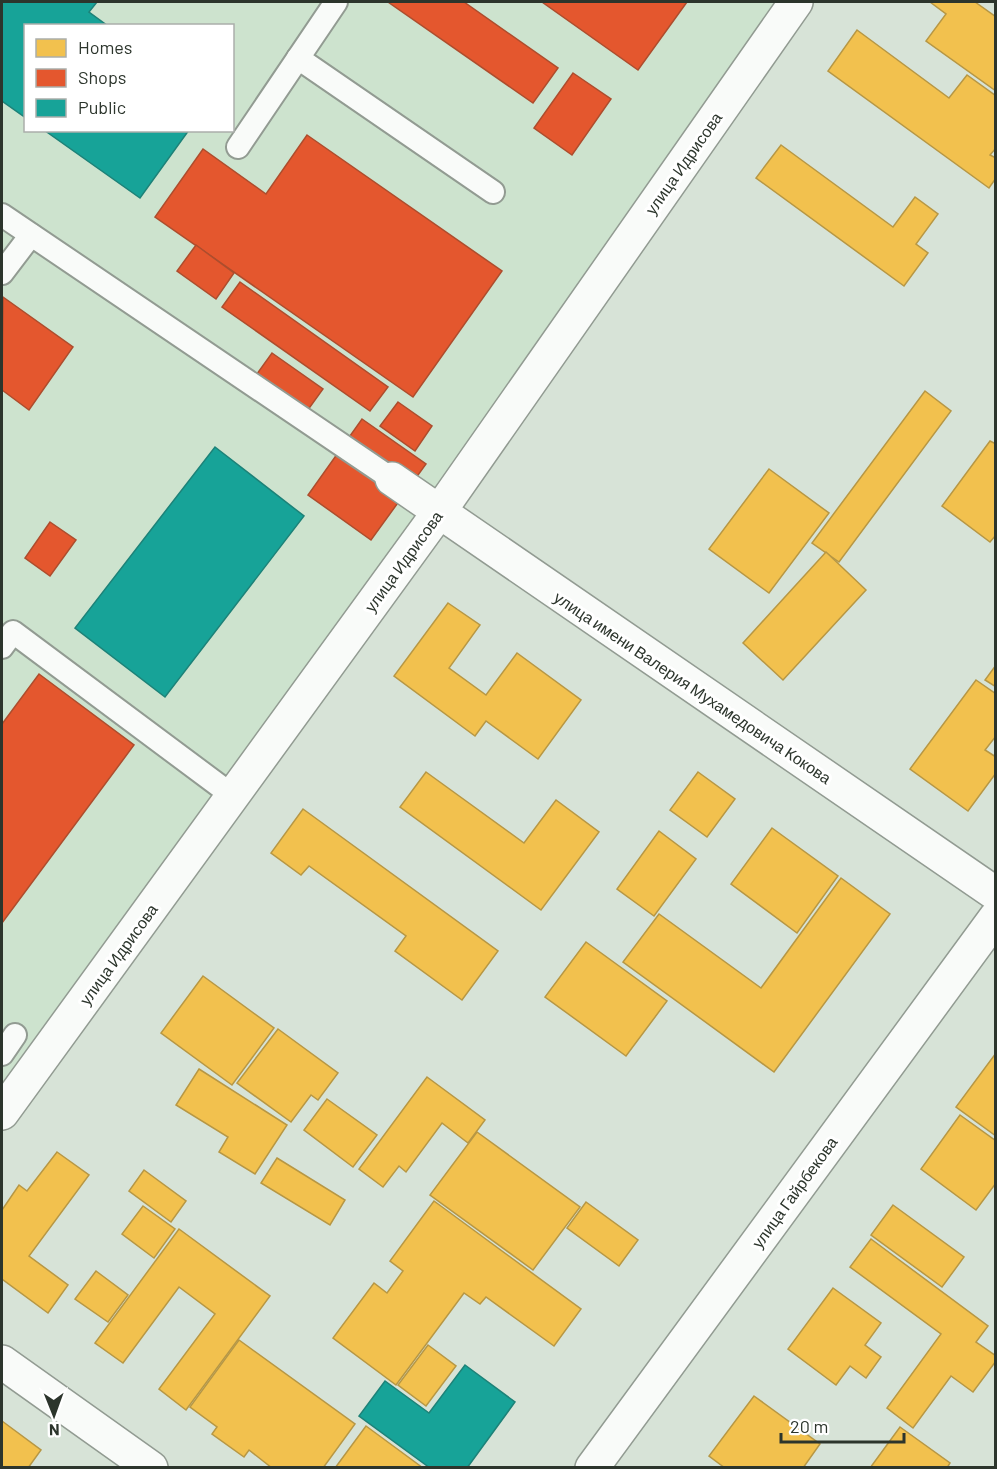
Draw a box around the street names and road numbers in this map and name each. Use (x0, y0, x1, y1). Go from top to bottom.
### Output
street label: улица Идрисова (641, 108, 725, 218)
street label: улица Идрисова (360, 507, 446, 615)
street label: улица имени Валерия Мухамедовича Кокова (551, 587, 835, 787)
street label: улица Идрисова (75, 900, 161, 1008)
street label: улица Гайрбекова (747, 1133, 841, 1251)

